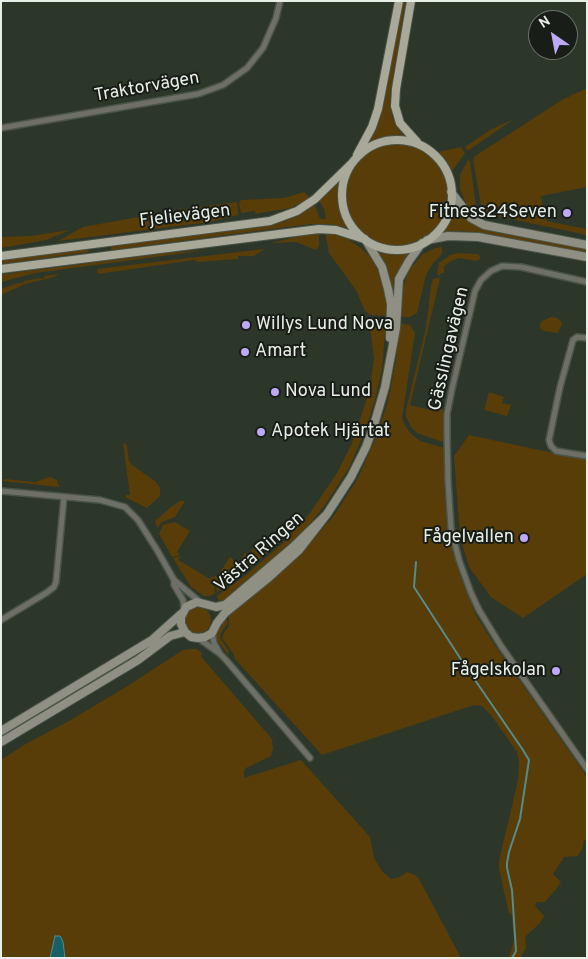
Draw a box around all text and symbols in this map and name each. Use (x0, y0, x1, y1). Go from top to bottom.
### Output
north arrow (528, 10, 578, 60)
text: N (536, 13, 554, 33)
street label: Traktorvägen (93, 68, 201, 108)
street label: Fjelievägen (138, 201, 232, 233)
place label: Fitness24Seven (429, 202, 557, 224)
marker: Fitness24Seven (561, 207, 573, 219)
street label: Gässlingavägen (425, 285, 475, 413)
place label: Willys Lund Nova (256, 314, 393, 336)
marker: Willys Lund Nova (240, 319, 252, 331)
place label: Amart (255, 341, 306, 363)
marker: Amart (239, 346, 251, 358)
place label: Nova Lund (285, 381, 371, 403)
marker: Nova Lund (269, 386, 281, 398)
place label: Apotek Hjärtat (271, 421, 390, 443)
marker: Apotek Hjärtat (255, 426, 267, 438)
street label: Västra Ringen (211, 508, 309, 598)
place label: Fågelvallen (423, 527, 514, 549)
marker: Fågelvallen (518, 532, 530, 544)
place label: Fågelskolan (451, 660, 546, 682)
marker: Fågelskolan (550, 665, 562, 677)

